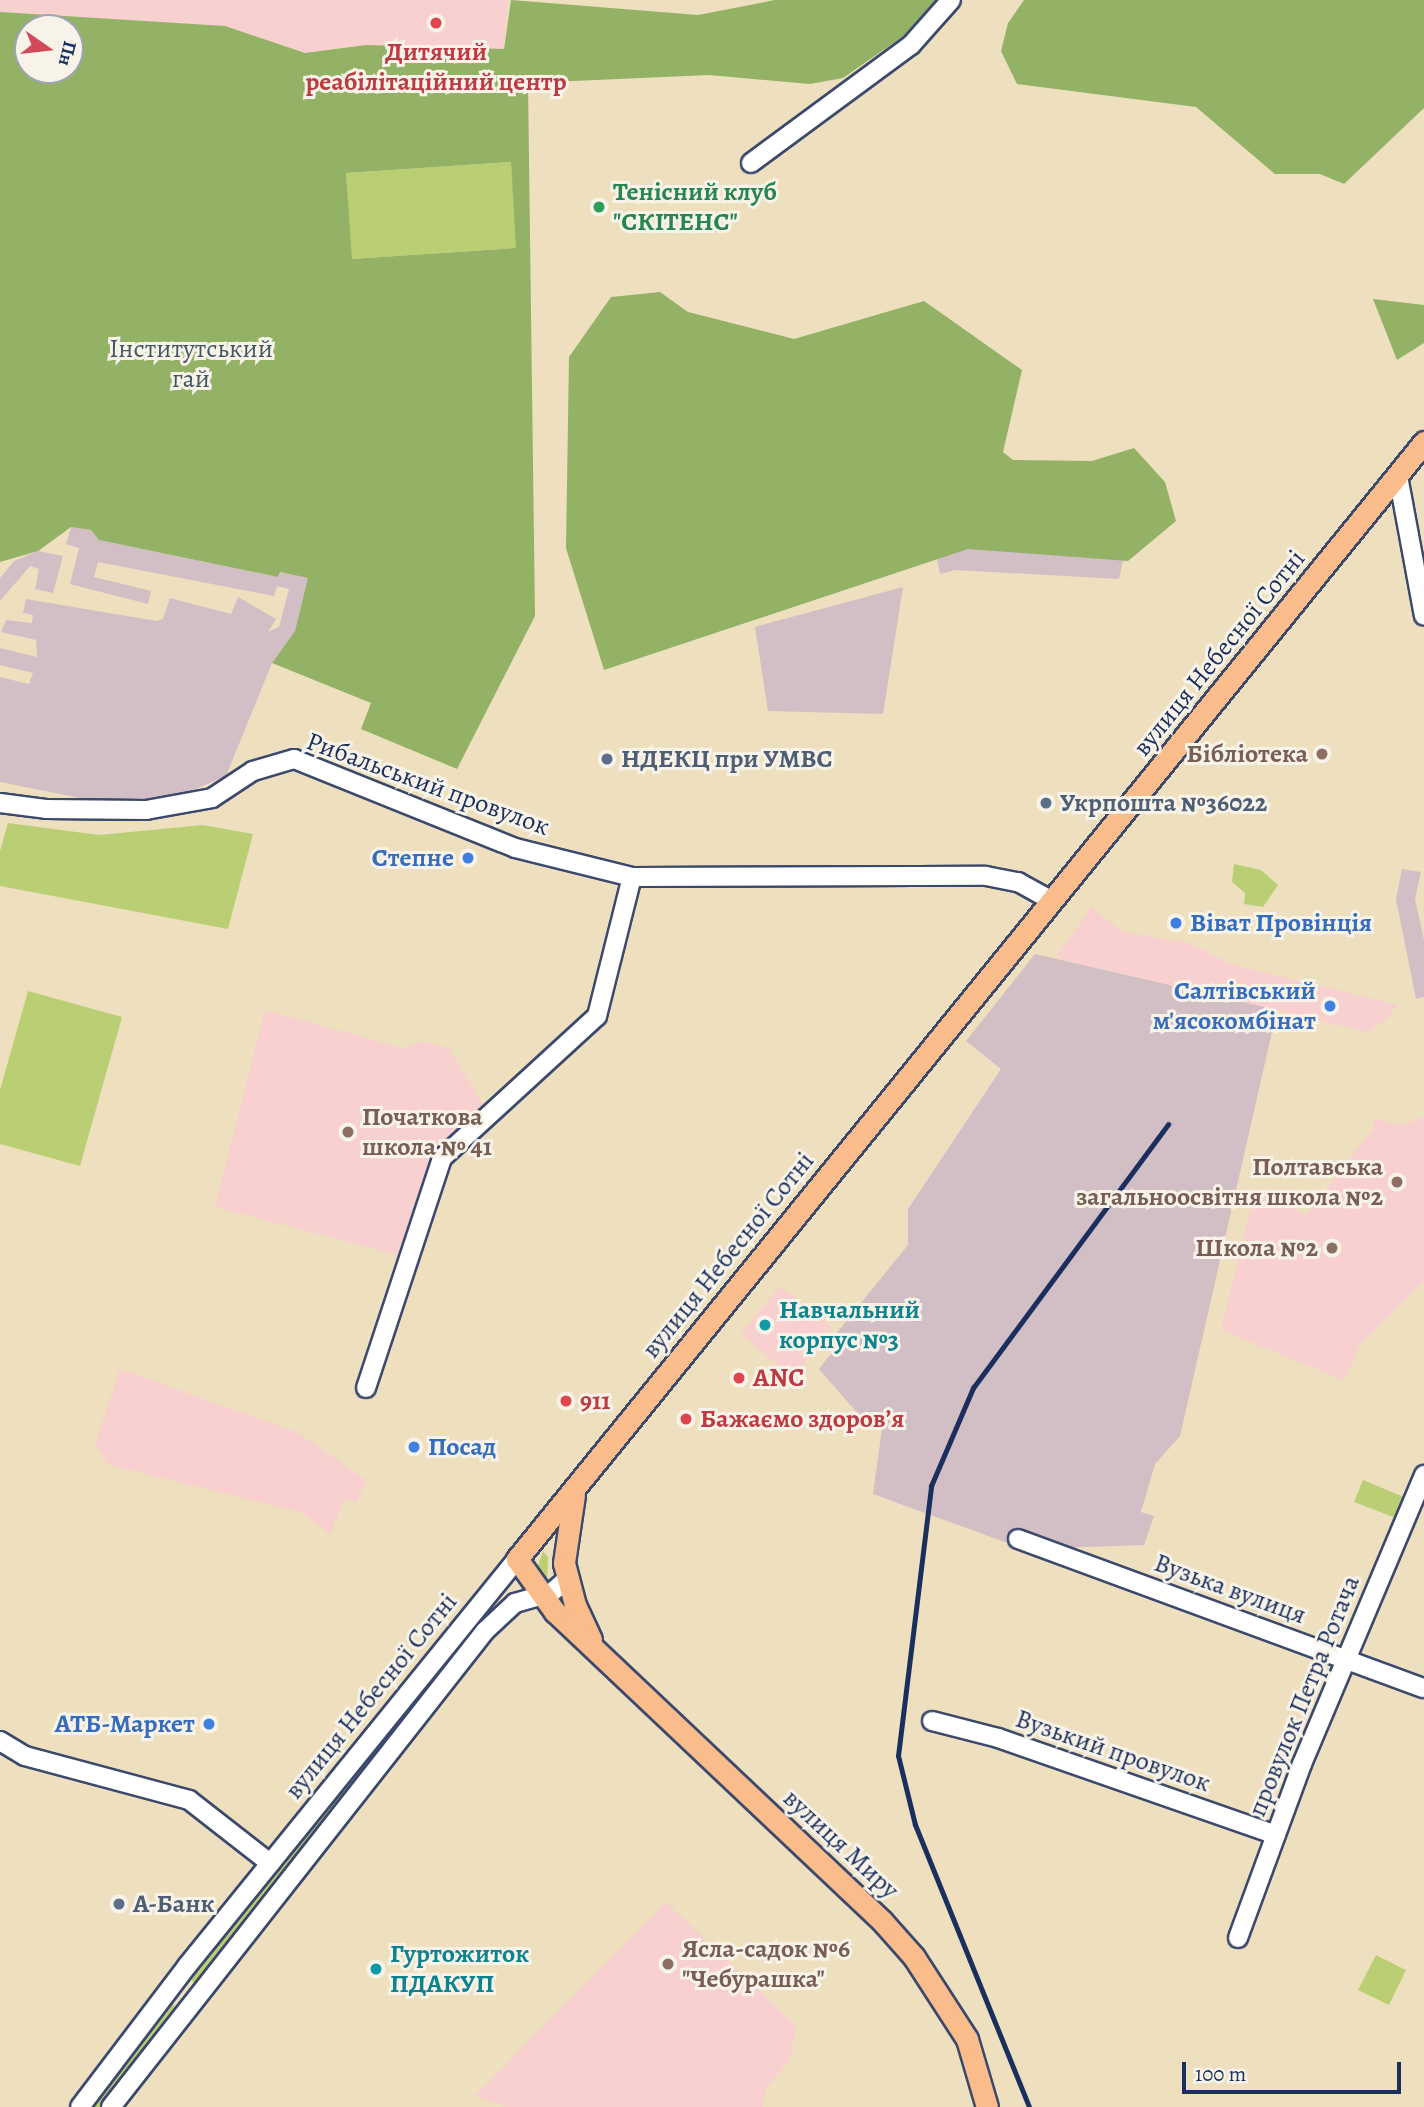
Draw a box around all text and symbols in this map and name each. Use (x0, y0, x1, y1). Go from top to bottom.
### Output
marker: Дитячий реабілітаційний центр (426, 13, 446, 33)
north arrow (14, 14, 84, 84)
place label: Дитячий реабілітаційний центр (305, 36, 567, 98)
text: Пн (52, 38, 83, 69)
place label: Тенісний клуб "СКІТЕНС" (613, 176, 777, 238)
marker: Тенісний клуб "СКІТЕНС" (591, 199, 607, 215)
park label: Інститутський гай (109, 333, 273, 394)
street label: вулиця Небесної Сотні (1126, 544, 1312, 762)
street label: Рибальський провулок (302, 726, 554, 842)
place label: Бібліотека (1187, 738, 1308, 770)
place label: НДЕКЦ при УМВС (621, 743, 833, 775)
marker: Бібліотека (1314, 746, 1330, 762)
marker: НДЕКЦ при УМВС (599, 751, 615, 767)
place label: Укрпошта №36022 (1060, 787, 1267, 819)
marker: Укрпошта №36022 (1038, 795, 1054, 811)
place label: Степне (372, 842, 454, 874)
marker: Степне (460, 850, 476, 866)
place label: Віват Провінція (1190, 907, 1372, 939)
marker: Віват Провінція (1168, 915, 1184, 931)
place label: Салтівський м'ясокомбінат (1153, 975, 1316, 1036)
marker: Салтівський м'ясокомбінат (1322, 998, 1338, 1014)
place label: Початкова школа № 41 (362, 1101, 492, 1162)
marker: Початкова школа № 41 (340, 1124, 356, 1140)
street label: вулиця Небесної Сотні (635, 1146, 821, 1364)
place label: Полтавська загальноосвітня школа №2 (1076, 1151, 1383, 1212)
marker: Полтавська загальноосвітня школа №2 (1389, 1174, 1405, 1190)
place label: Школа №2 (1195, 1232, 1318, 1264)
marker: Школа №2 (1324, 1240, 1340, 1256)
place label: Навчальний корпус №3 (779, 1294, 920, 1356)
marker: Навчальний корпус №3 (757, 1317, 773, 1333)
place label: ANC (753, 1362, 804, 1394)
marker: ANC (731, 1370, 747, 1386)
place label: 911 (580, 1385, 611, 1417)
marker: 911 (558, 1393, 574, 1409)
place label: Бажаємо здоровʼя (700, 1403, 904, 1435)
marker: Бажаємо здоровʼя (678, 1411, 694, 1427)
place label: Посад (428, 1431, 496, 1463)
marker: Посад (406, 1439, 422, 1455)
street label: Вузька вулиця (1150, 1547, 1310, 1631)
street label: провулок Петра Ротача (1241, 1571, 1367, 1821)
street label: вулиця Небесної Сотні (278, 1587, 464, 1805)
street label: Вузький провулок (1011, 1703, 1215, 1799)
place label: АТБ-Маркет (55, 1708, 195, 1740)
marker: АТБ-Маркет (201, 1716, 217, 1732)
street label: вулиця Миру (777, 1783, 905, 1905)
place label: А-Банк (133, 1888, 215, 1920)
marker: А-Банк (111, 1896, 127, 1912)
place label: Ясла-садок №6 "Чебурашка" (682, 1933, 850, 1994)
place label: Гуртожиток ПДАКУП (390, 1938, 529, 2000)
marker: Ясла-садок №6 "Чебурашка" (660, 1956, 676, 1972)
marker: Гуртожиток ПДАКУП (368, 1961, 384, 1977)
scale bar (1186, 2048, 1405, 2092)
text: 100 m (1195, 2060, 1246, 2088)

